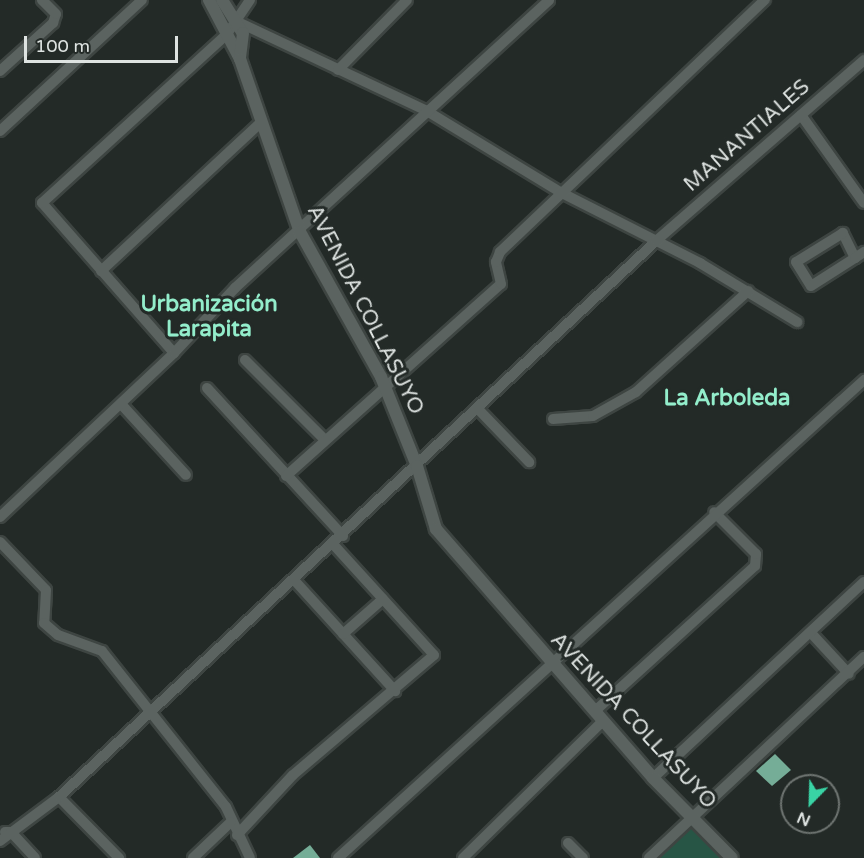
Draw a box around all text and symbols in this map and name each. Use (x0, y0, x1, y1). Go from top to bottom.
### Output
scale bar (27, 24, 182, 62)
text: 100 m (35, 35, 90, 57)
street label: MANANTIALES (679, 75, 815, 197)
street label: AVENIDA COLLASUYO (301, 201, 429, 419)
district label: Urbanización Larapita (140, 291, 278, 342)
district label: La Arboleda (664, 386, 790, 412)
street label: AVENIDA COLLASUYO (545, 628, 721, 814)
north arrow (780, 774, 840, 834)
text: N (794, 807, 814, 830)

